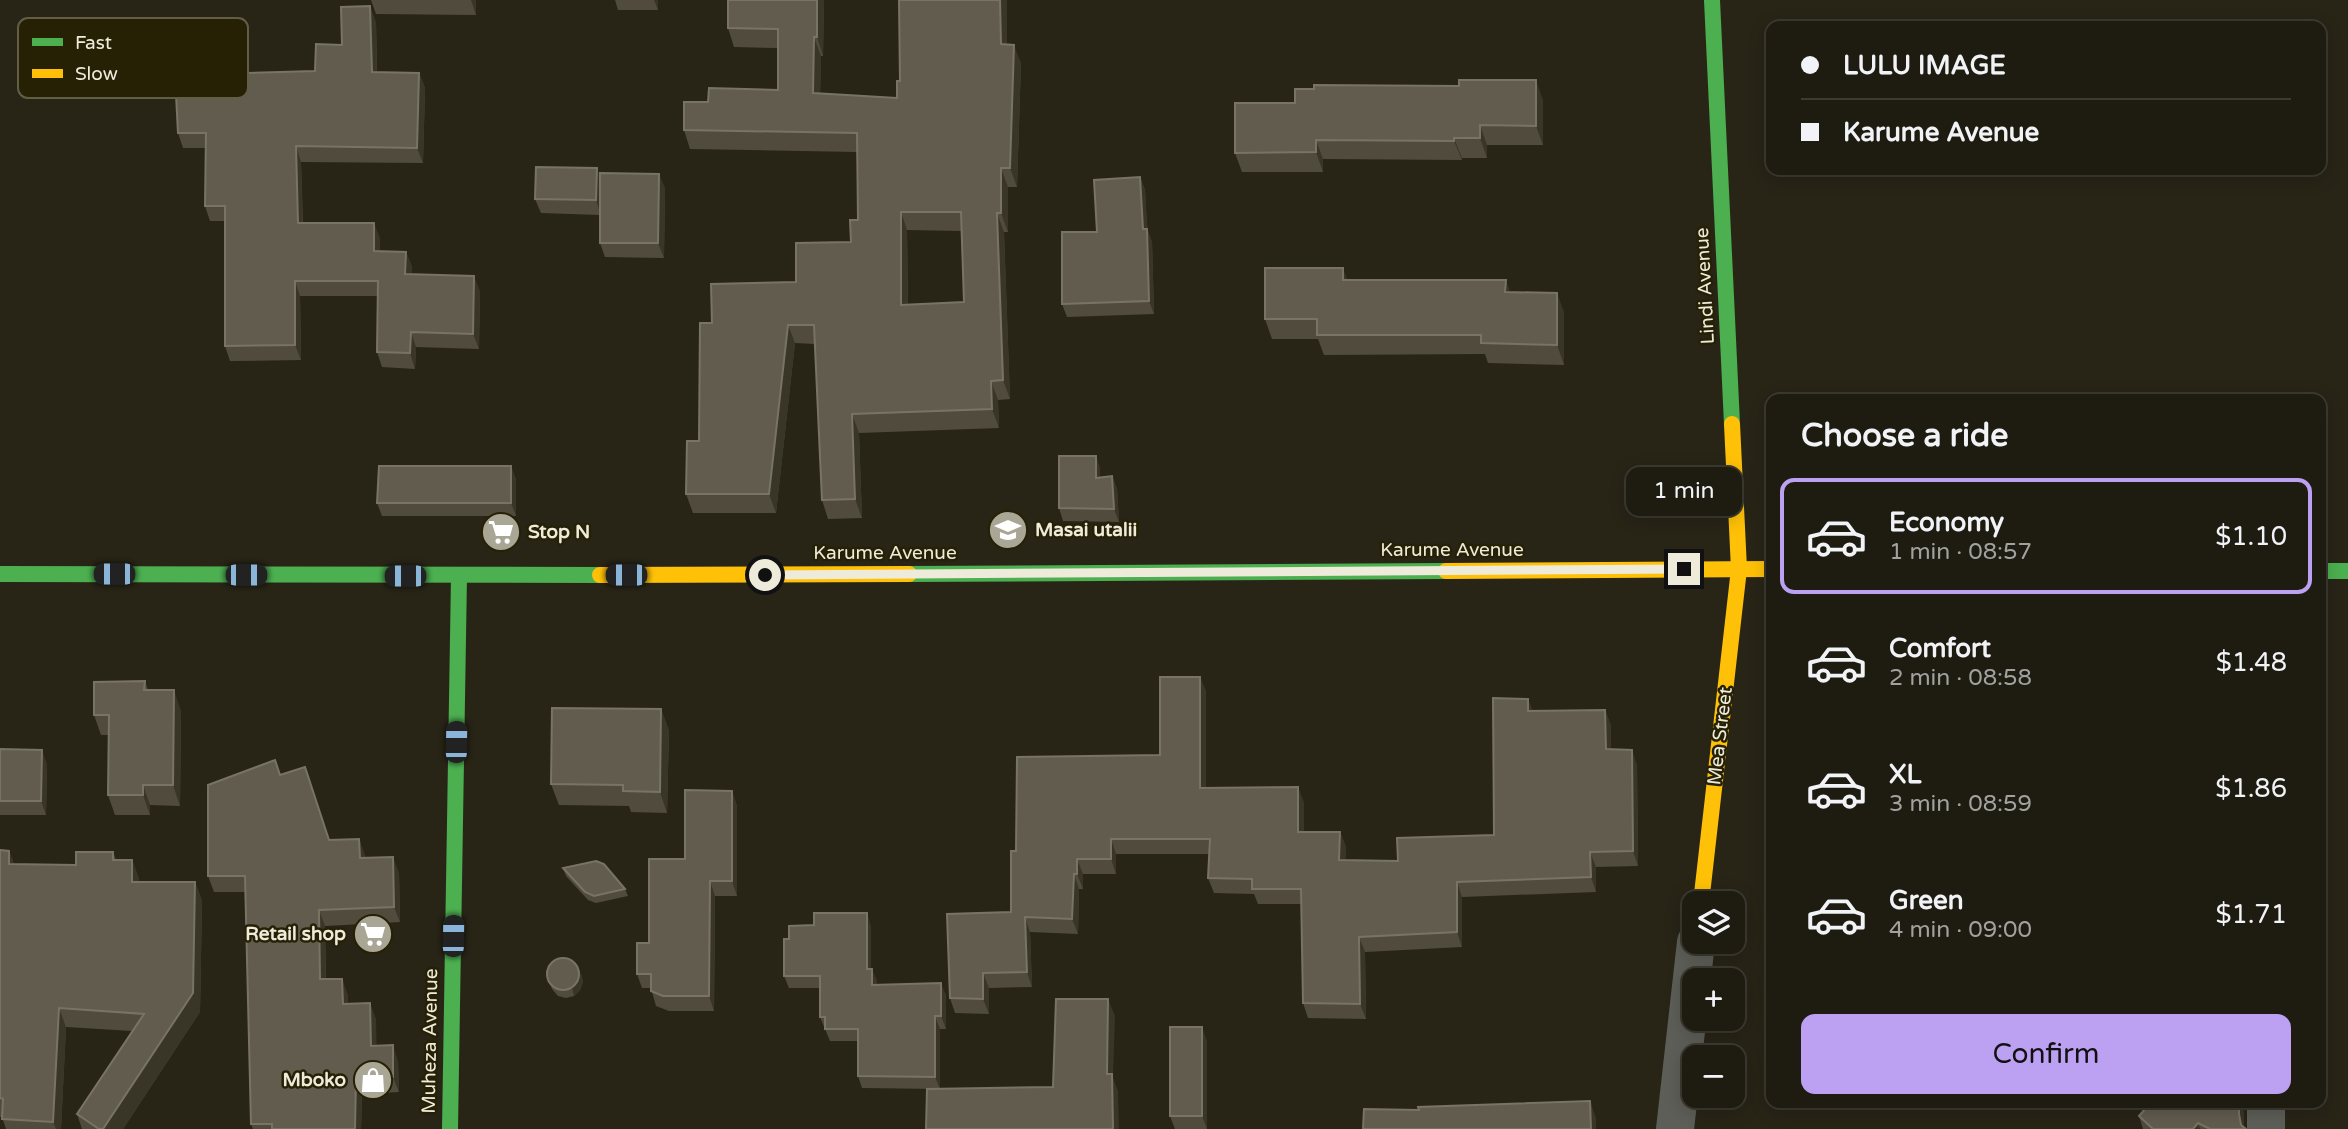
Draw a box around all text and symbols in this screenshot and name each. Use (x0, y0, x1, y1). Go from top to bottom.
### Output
legend (18, 18, 248, 98)
text: Fast (75, 32, 112, 54)
text: LULU IMAGE (1843, 50, 2006, 81)
text: Slow (75, 63, 118, 85)
text: Karume Avenue (1843, 117, 2039, 148)
street label: Lindi Avenue (1691, 227, 1719, 345)
text: Choose a ride (1801, 417, 2008, 455)
callout: 1 min (1626, 468, 1742, 516)
text: 1 min (1653, 477, 1715, 505)
icon: car (1805, 505, 1868, 568)
text: Economy (1889, 507, 2004, 538)
school or university icon: Masai utalii (987, 509, 1029, 551)
supermarket icon: Stop N (480, 511, 522, 553)
place label: Masai utalii (1035, 519, 1137, 541)
place label: Stop N (528, 521, 590, 544)
text: $1.10 (2215, 521, 2287, 552)
text: 1 min · 08:57 (1889, 538, 2032, 566)
street label: Karume Avenue (1380, 539, 1524, 561)
street label: Karume Avenue (813, 542, 957, 564)
route end (1668, 553, 1700, 585)
route start (749, 559, 781, 591)
car (94, 564, 136, 585)
car (226, 565, 268, 586)
car (606, 565, 648, 586)
car (385, 566, 427, 587)
icon: car (1805, 631, 1868, 694)
text: Comfort (1889, 633, 1991, 664)
text: $1.48 (2216, 647, 2287, 678)
text: 2 min · 08:58 (1889, 664, 2032, 692)
street label: Mea Street (1703, 686, 1737, 786)
car (446, 721, 467, 763)
icon: car (1805, 757, 1868, 820)
text: XL (1889, 759, 1921, 790)
text: $1.86 (2215, 773, 2287, 804)
text: 3 min · 08:59 (1889, 790, 2032, 818)
icon: car (1805, 883, 1868, 946)
text: Green (1889, 885, 1964, 916)
map controls (1682, 891, 1745, 1108)
button: layers (1682, 891, 1745, 954)
text: $1.71 (2215, 899, 2287, 930)
supermarket icon: Retail shop (352, 913, 394, 955)
car (443, 915, 464, 957)
text: 4 min · 09:00 (1889, 916, 2032, 944)
place label: Retail shop (245, 923, 346, 946)
street label: Muheza Avenue (418, 968, 442, 1114)
button: + (1682, 968, 1745, 1031)
button: Confirm (1801, 1014, 2291, 1094)
button: − (1682, 1045, 1745, 1108)
shop icon: Mboko (352, 1059, 394, 1101)
place label: Mboko (283, 1069, 346, 1091)

